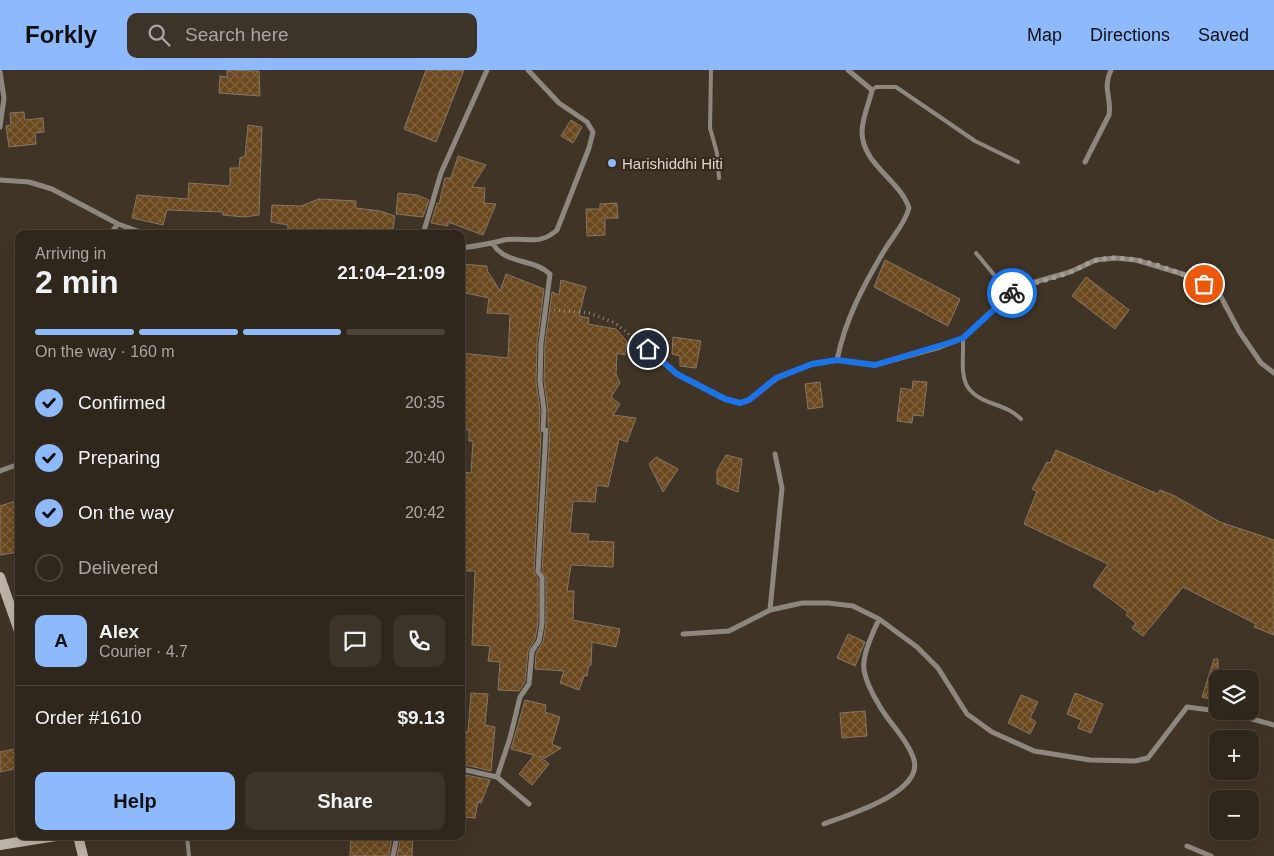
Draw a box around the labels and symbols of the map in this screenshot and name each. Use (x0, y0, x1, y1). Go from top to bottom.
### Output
place label: Harishiddhi Hiti (622, 155, 723, 172)
marker: Harishiddhi Hiti (606, 157, 618, 169)
pin (1183, 263, 1225, 305)
courier (987, 268, 1037, 318)
pin (627, 328, 669, 370)

